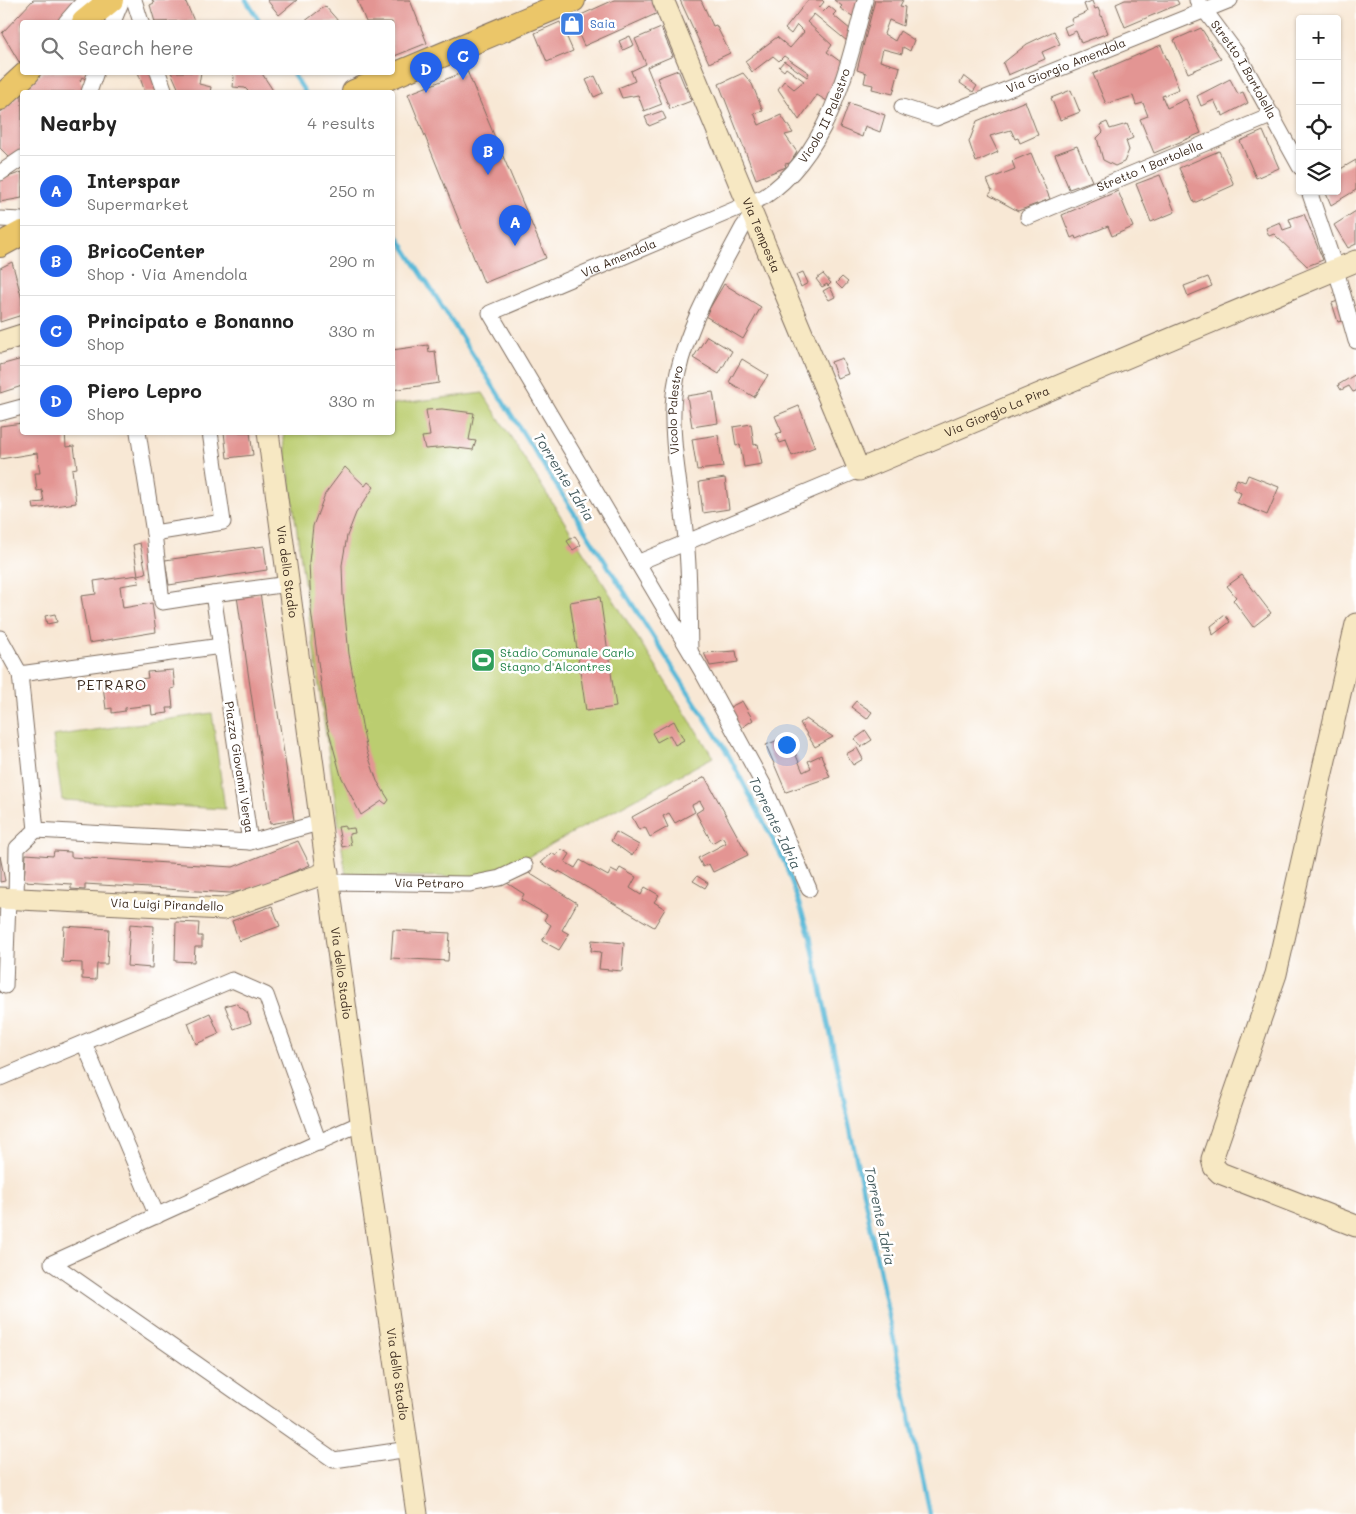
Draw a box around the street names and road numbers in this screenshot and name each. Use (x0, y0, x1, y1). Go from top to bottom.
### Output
street label: Stretto I Bartolella (1208, 17, 1281, 121)
street label: Via Giorgio Amendola (1004, 34, 1128, 96)
street label: Vicolo II Palestro (794, 66, 853, 166)
street label: Stretto 1 Bartolella (1094, 136, 1205, 195)
street label: Via Tempesta (739, 195, 785, 275)
street label: Via Amendola (579, 235, 658, 280)
street label: Vicolo Palestro (664, 364, 686, 455)
street label: Via Giorgio La Pira (942, 382, 1052, 440)
street label: Via dello Stadio (274, 525, 302, 619)
street label: Piazza Giovanni Verga (222, 700, 258, 834)
street label: Via Petraro (394, 874, 464, 891)
street label: Via Luigi Pirandello (110, 894, 224, 914)
street label: Via dello Stadio (328, 926, 356, 1020)
street label: Via dello Stadio (384, 1327, 413, 1421)

